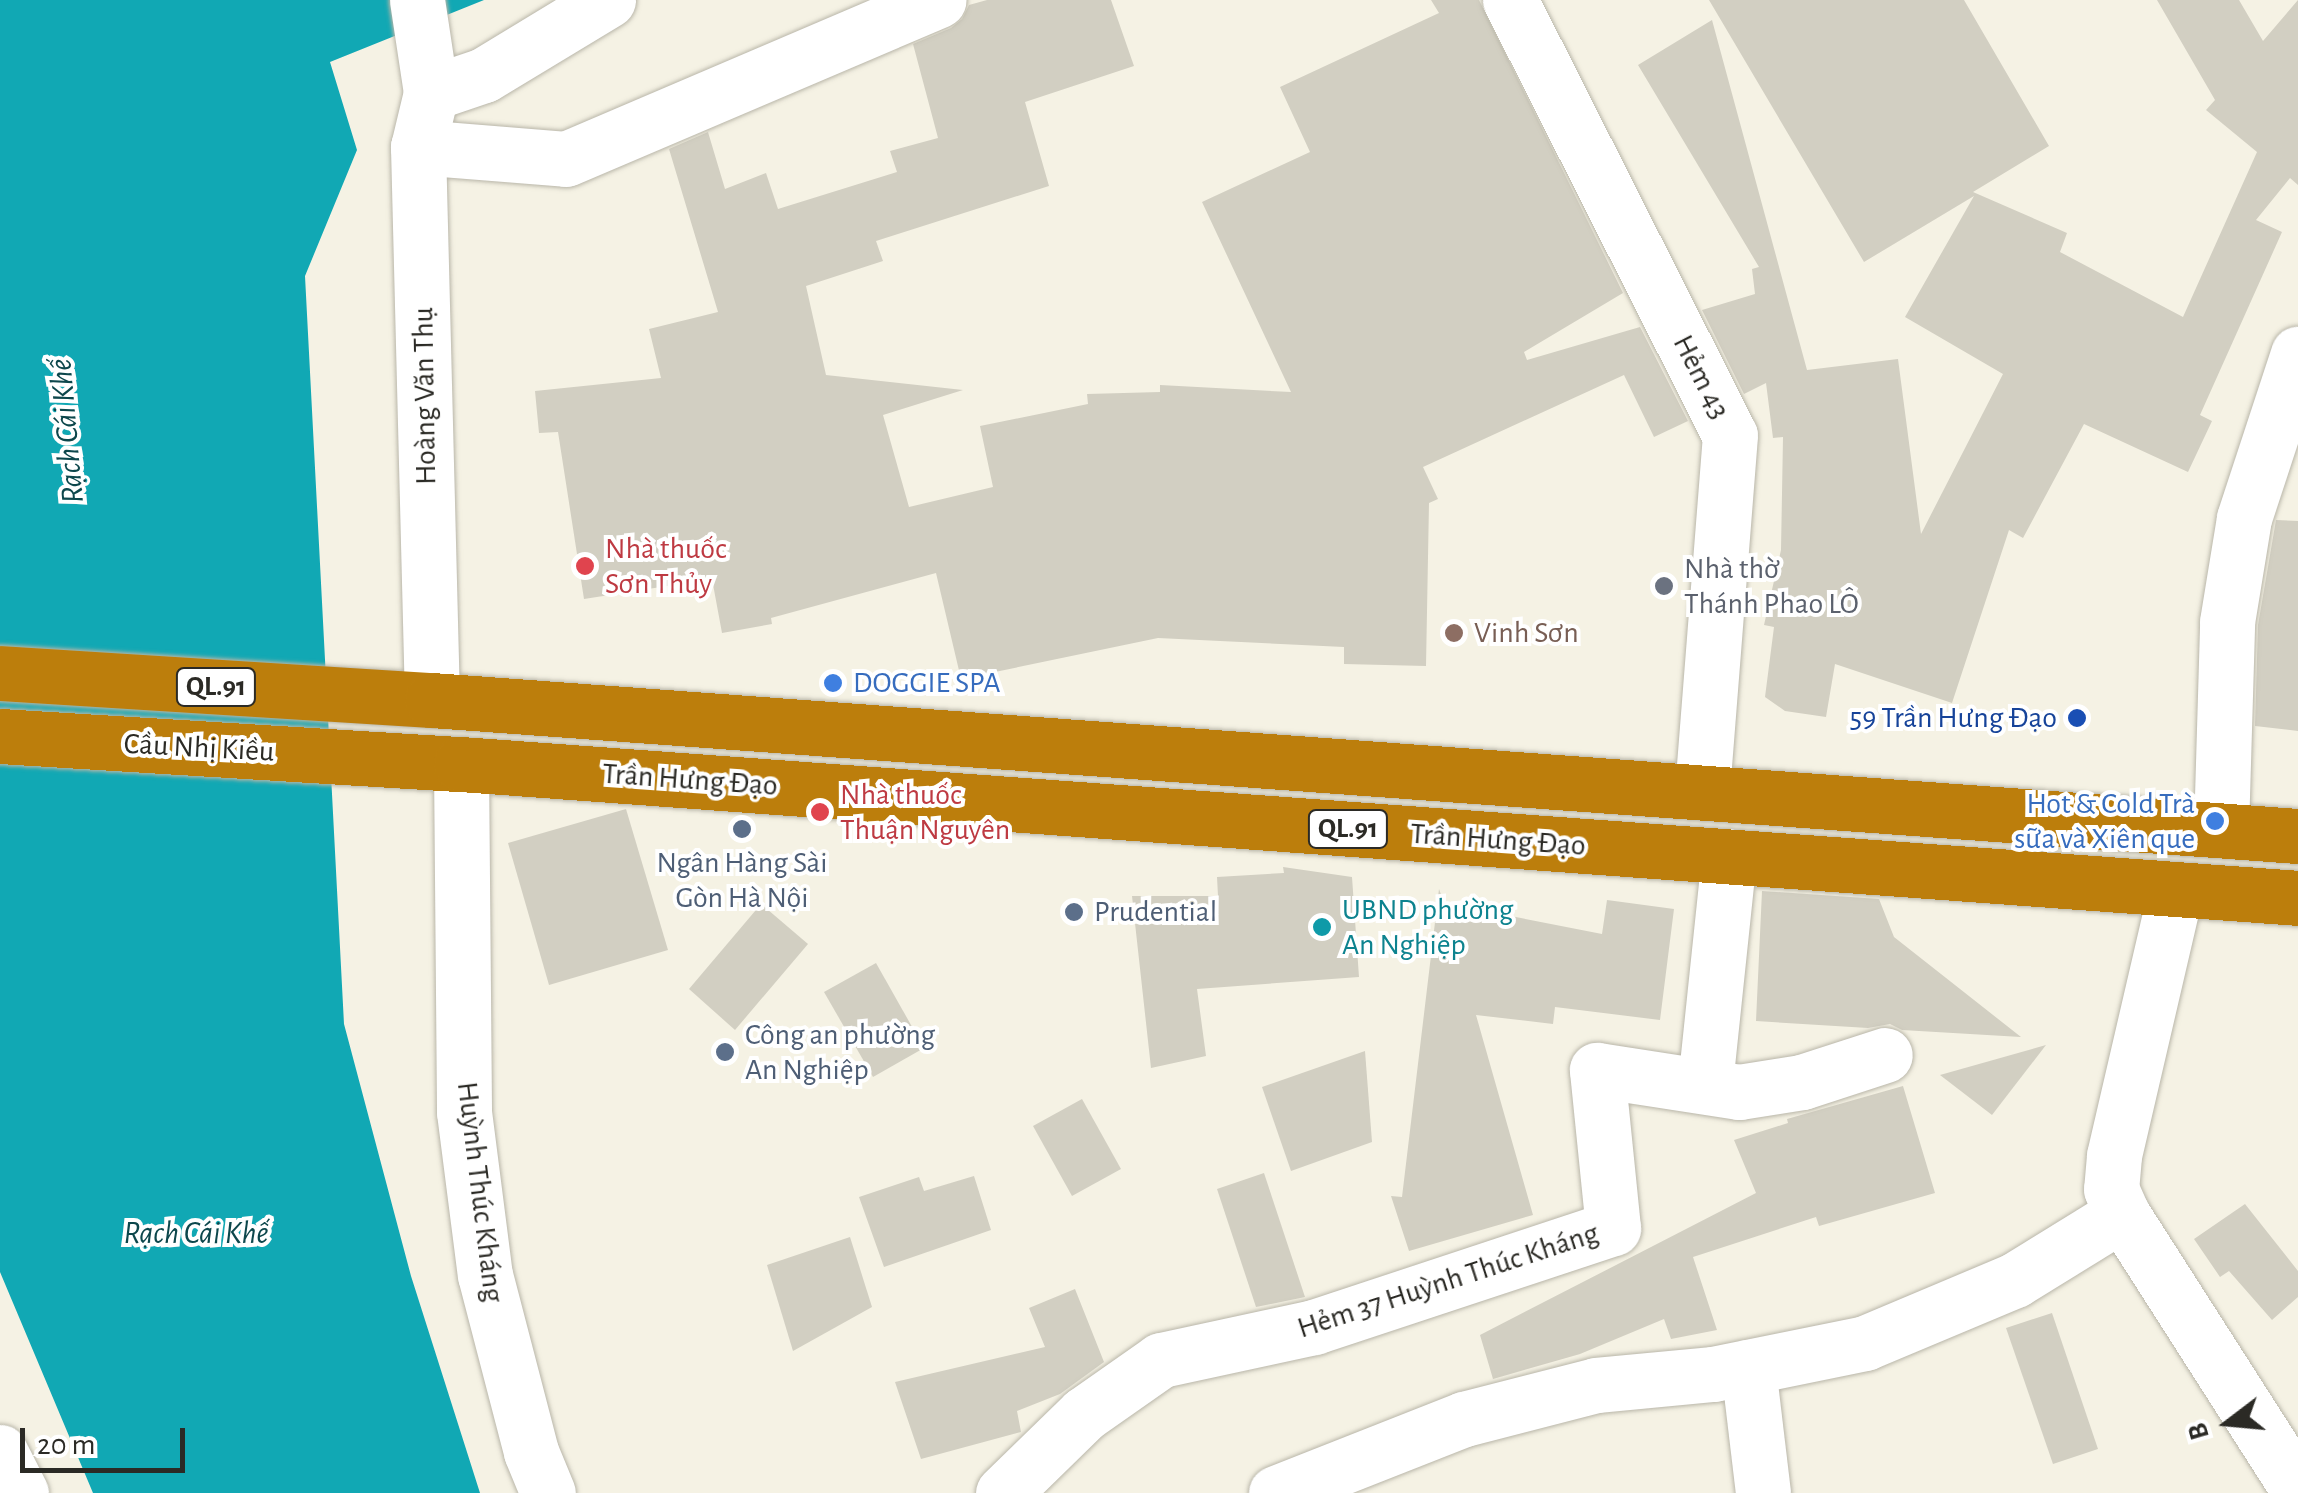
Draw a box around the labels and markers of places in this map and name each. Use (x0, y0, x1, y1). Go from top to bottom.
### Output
place label: Nhà thuốc Sơn Thủy (605, 531, 727, 602)
place label: Nhà thờ Thánh Phao LÔ (1684, 551, 1859, 622)
marker: Nhà thuốc Sơn Thủy (574, 555, 596, 577)
marker: Nhà thờ Thánh Phao LÔ (1653, 575, 1675, 597)
place label: Vinh Sơn (1474, 615, 1579, 651)
marker: Vinh Sơn (1443, 622, 1465, 644)
place label: DOGGIE SPA (853, 665, 1000, 701)
marker: DOGGIE SPA (822, 672, 844, 694)
place label: 59 Trần Hưng Đạo (1850, 700, 2057, 736)
marker: 59 Trần Hưng Đạo (2066, 707, 2088, 729)
place label: Nhà thuốc Thuận Nguyên (840, 777, 1010, 848)
place label: Hot & Cold Trà sữa và Xiên que (2014, 786, 2195, 856)
marker: Nhà thuốc Thuận Nguyên (809, 801, 831, 823)
marker: Hot & Cold Trà sữa và Xiên que (2204, 810, 2226, 832)
marker: Ngân Hàng Sài Gòn Hà Nội (731, 818, 753, 840)
place label: Ngân Hàng Sài Gòn Hà Nội (656, 845, 828, 916)
place label: UBND phường An Nghiệp (1342, 892, 1513, 962)
place label: Prudential (1094, 894, 1217, 930)
marker: Prudential (1063, 901, 1085, 923)
marker: UBND phường An Nghiệp (1311, 916, 1333, 938)
place label: Công an phường An Nghiệp (745, 1017, 935, 1088)
marker: Công an phường An Nghiệp (714, 1041, 736, 1063)

